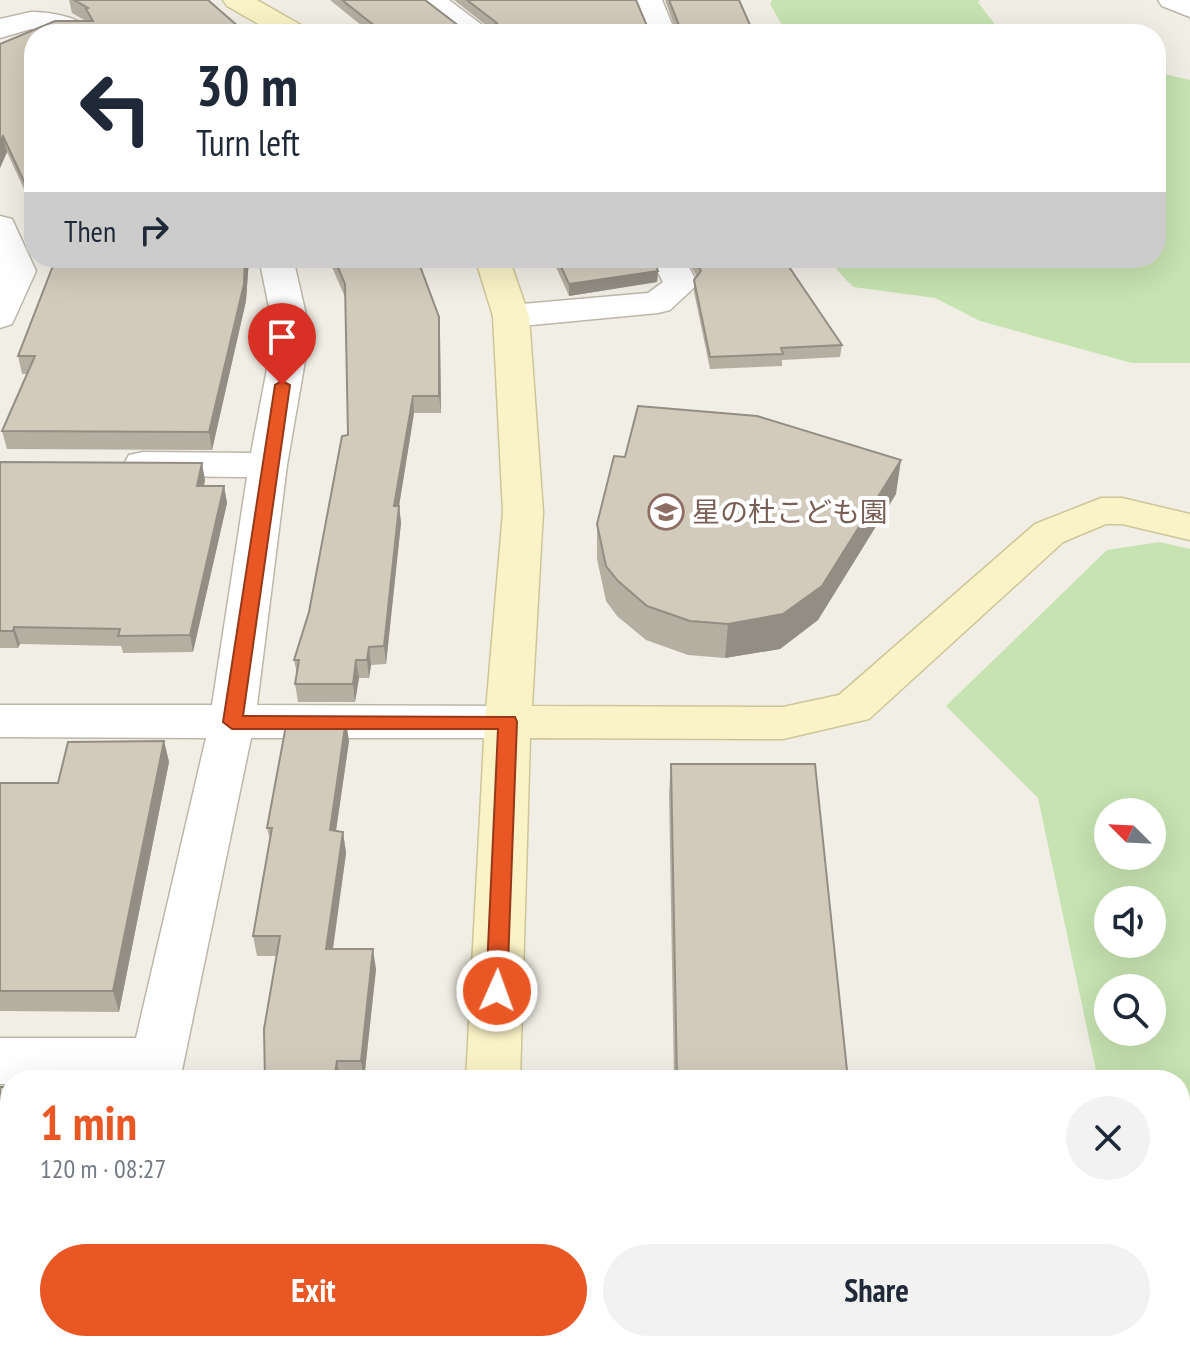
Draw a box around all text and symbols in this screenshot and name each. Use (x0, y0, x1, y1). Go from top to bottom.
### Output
text: 30 m (196, 49, 298, 121)
icon: left (64, 56, 168, 160)
text: Turn left (196, 119, 300, 166)
icon: right (132, 208, 176, 252)
text: Then (64, 211, 116, 250)
pin (248, 303, 316, 385)
icon: arrive (260, 315, 304, 359)
school or university icon: 星の杜こども園 (647, 493, 685, 531)
place label: 星の杜こども園 (692, 493, 888, 530)
north arrow (1094, 798, 1166, 870)
map controls (1094, 798, 1166, 1046)
button: sound (1094, 886, 1166, 958)
position arrow (455, 949, 539, 1033)
button: search (1094, 974, 1166, 1046)
text: 1 min (40, 1091, 137, 1153)
button: close (1066, 1096, 1150, 1180)
text: 120 m · 08:27 (40, 1152, 166, 1185)
button: Exit (40, 1244, 587, 1336)
button: Share (603, 1244, 1150, 1336)

